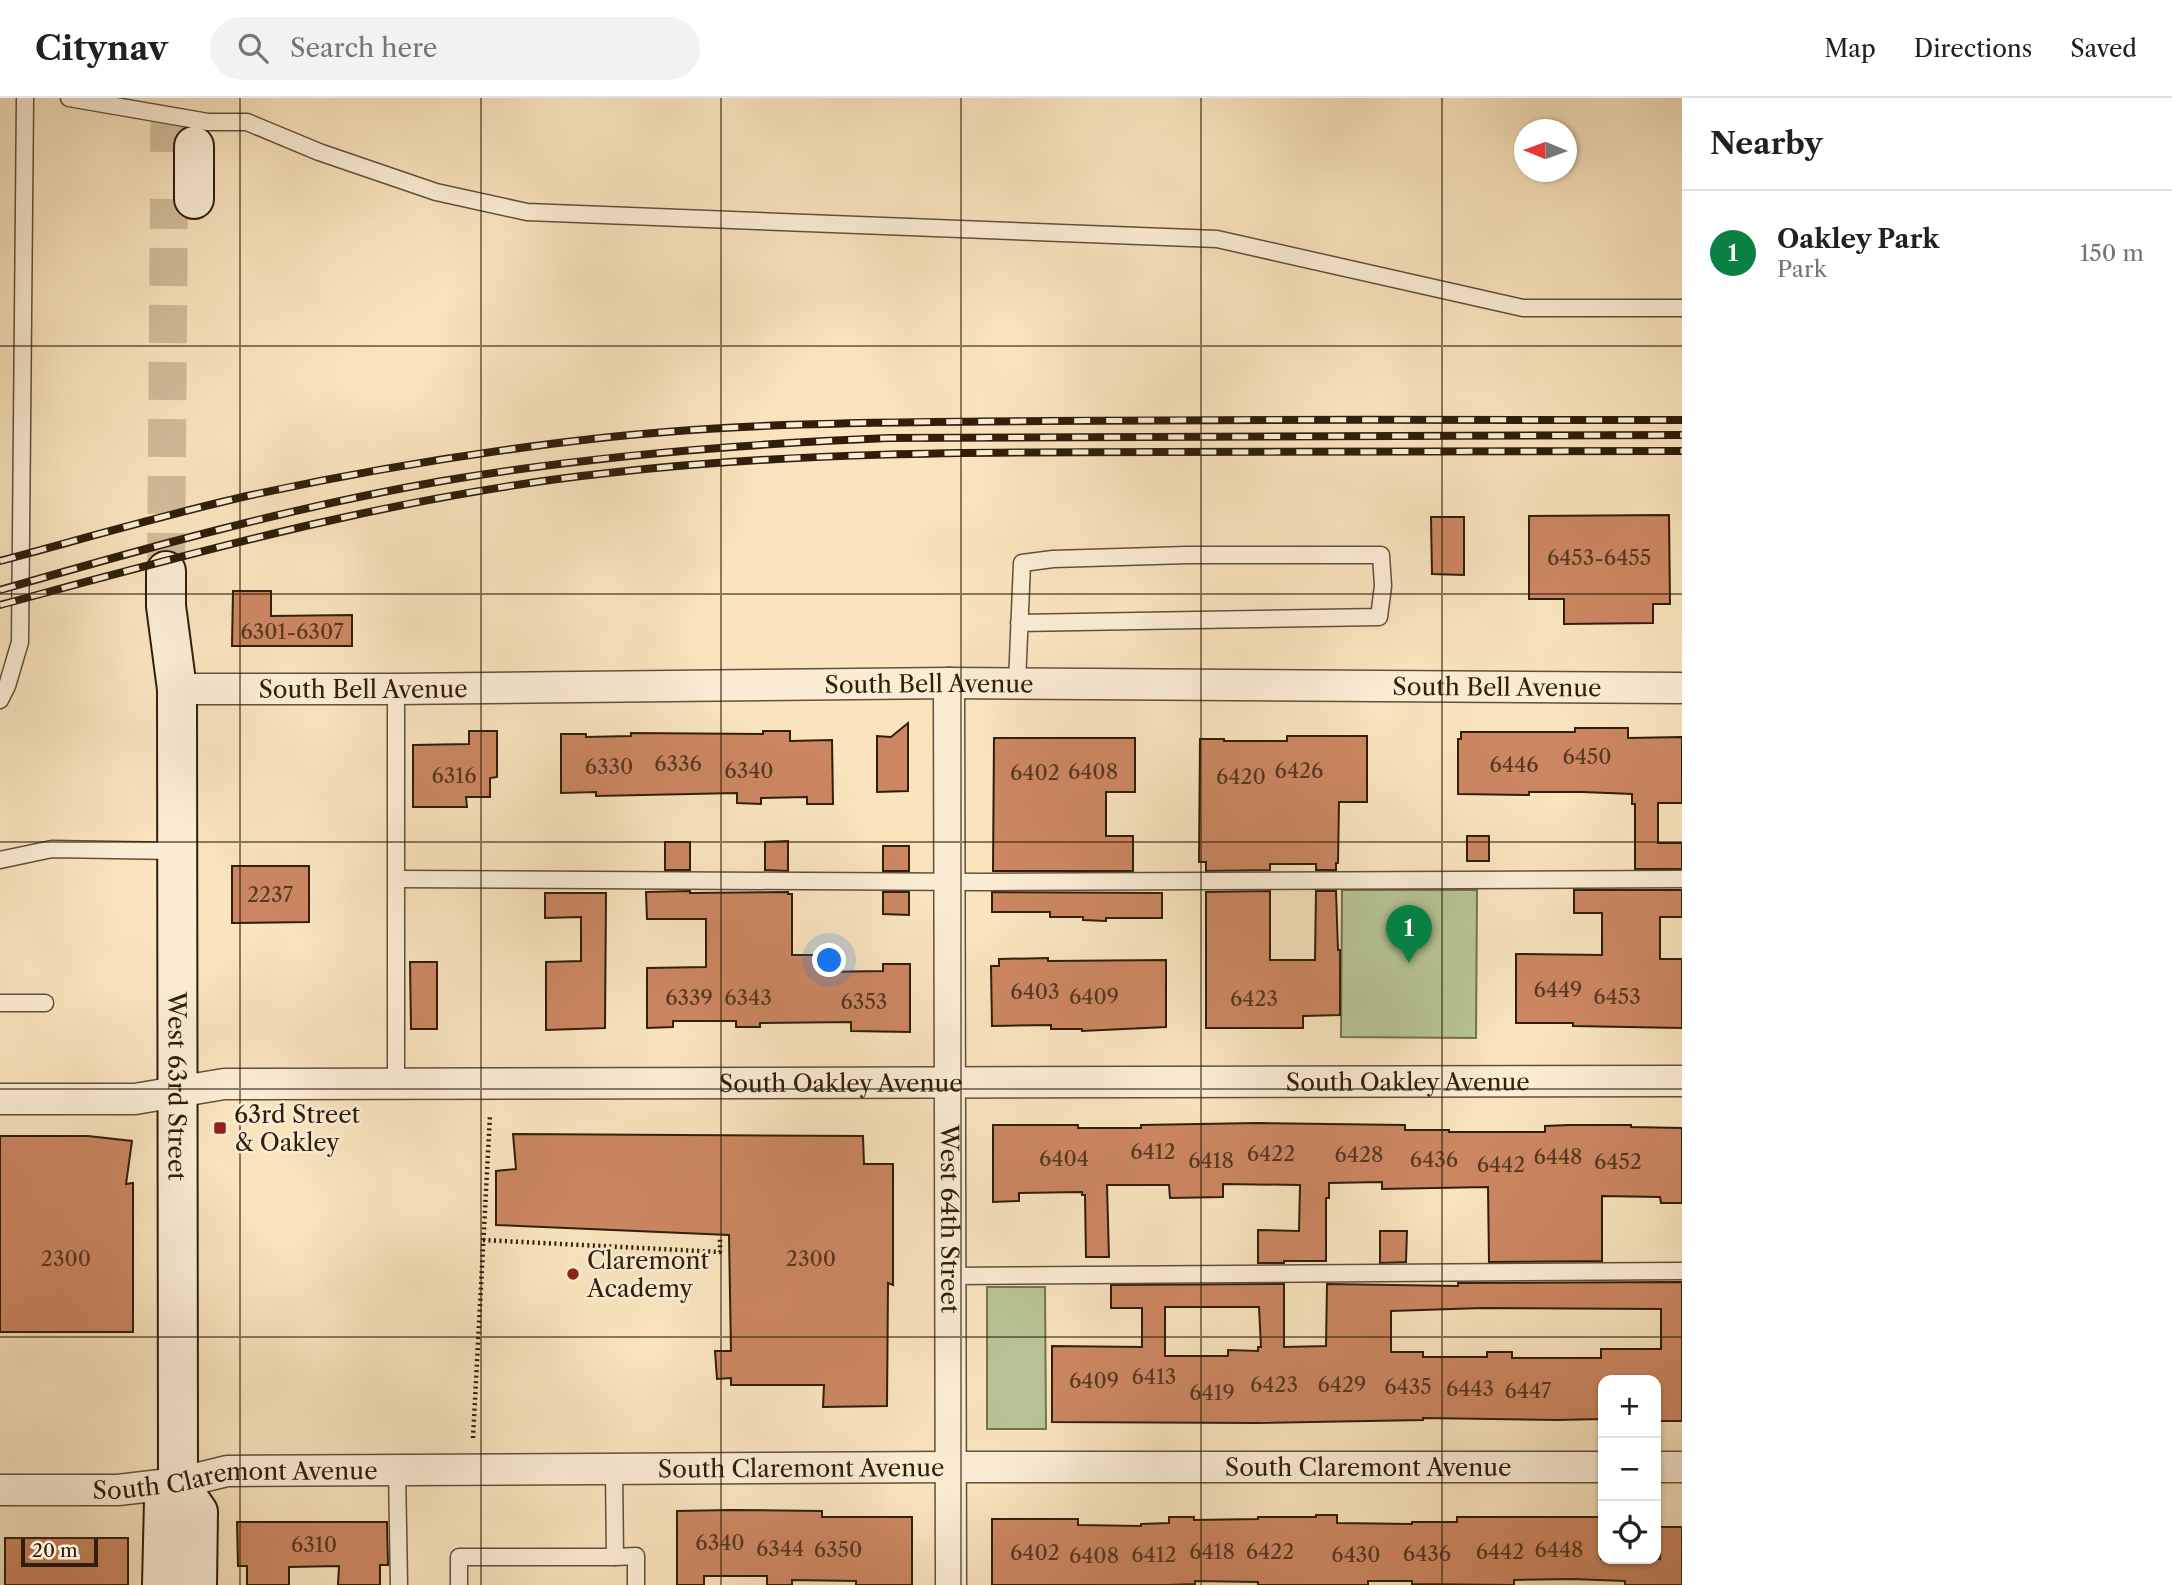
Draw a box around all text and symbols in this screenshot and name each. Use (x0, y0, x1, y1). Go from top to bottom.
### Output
search box (210, 17, 700, 80)
text: Citynav (35, 28, 168, 69)
icon: search (234, 29, 272, 67)
text: Search here (290, 32, 437, 64)
text: Map (1824, 34, 1876, 63)
text: Directions (1914, 34, 2032, 63)
text: Saved (2070, 34, 2137, 63)
north arrow (1514, 119, 1577, 182)
text: Nearby (1710, 125, 1823, 162)
text: Oakley Park (1777, 223, 1939, 255)
text: 1 (1728, 239, 1738, 267)
text: 150 m (2080, 239, 2144, 267)
text: Park (1777, 255, 1827, 283)
house number: 6453-6455 (1547, 545, 1651, 570)
house number: 6301-6307 (240, 619, 344, 644)
street label: South Bell Avenue (824, 668, 1034, 699)
street label: South Bell Avenue (1392, 672, 1602, 702)
street label: South Bell Avenue (258, 674, 468, 704)
house number: 6450 (1562, 744, 1612, 769)
house number: 6336 (654, 751, 702, 776)
house number: 6446 (1490, 752, 1538, 777)
house number: 6330 (585, 754, 633, 779)
house number: 6340 (724, 758, 774, 783)
house number: 6426 (1275, 758, 1323, 783)
house number: 6408 (1068, 759, 1118, 784)
house number: 6402 (1010, 760, 1060, 785)
house number: 6316 (432, 763, 476, 788)
house number: 6420 (1216, 764, 1266, 789)
house number: 2237 (247, 882, 294, 907)
pin: 1 (1386, 905, 1432, 963)
your location (812, 943, 846, 977)
house number: 6449 (1534, 977, 1582, 1002)
house number: 6403 (1010, 979, 1060, 1004)
house number: 6409 (1069, 984, 1119, 1009)
house number: 6453 (1593, 984, 1641, 1009)
house number: 6339 (665, 985, 713, 1010)
house number: 6343 (724, 985, 772, 1010)
house number: 6423 (1230, 986, 1278, 1011)
house number: 6353 (841, 989, 887, 1014)
street label: West 63rd Street (163, 991, 192, 1181)
street label: South Oakley Avenue (1286, 1067, 1530, 1096)
street label: South Oakley Avenue (719, 1068, 963, 1097)
place label: 63rd Street & Oakley (234, 1100, 361, 1157)
marker: 63rd Street & Oakley (212, 1120, 228, 1136)
street label: West 64th Street (935, 1124, 965, 1314)
house number: 6412 (1130, 1139, 1176, 1164)
house number: 6422 (1247, 1141, 1295, 1166)
house number: 6428 (1335, 1142, 1383, 1167)
house number: 6448 (1533, 1144, 1583, 1169)
house number: 6404 (1039, 1146, 1089, 1171)
house number: 6436 (1410, 1147, 1458, 1172)
house number: 6418 (1188, 1148, 1234, 1173)
house number: 6452 (1594, 1149, 1642, 1174)
house number: 6442 (1477, 1152, 1525, 1177)
house number: 2300 (41, 1246, 91, 1271)
place label: Claremont Academy (586, 1246, 710, 1303)
house number: 2300 (786, 1246, 836, 1271)
marker: Claremont Academy (565, 1266, 581, 1282)
house number: 6413 (1132, 1364, 1176, 1389)
house number: 6409 (1069, 1368, 1119, 1393)
house number: 6423 (1250, 1372, 1298, 1397)
house number: 6429 (1318, 1372, 1366, 1397)
house number: 6435 (1384, 1374, 1432, 1399)
map controls (1598, 1375, 1661, 1564)
button: + (1598, 1375, 1661, 1438)
house number: 6443 (1446, 1376, 1494, 1401)
house number: 6447 (1505, 1378, 1552, 1403)
house number: 6419 (1189, 1380, 1235, 1405)
button: − (1598, 1438, 1661, 1501)
street label: South Claremont Avenue (658, 1453, 945, 1483)
street label: South Claremont Avenue (1225, 1453, 1512, 1482)
street label: South Claremont Avenue (93, 1456, 378, 1505)
button: locate (1598, 1501, 1661, 1564)
house number: 6340 (695, 1530, 745, 1555)
house number: 6310 (291, 1532, 337, 1557)
scale bar (21, 1536, 98, 1568)
house number: 6344 (756, 1536, 804, 1561)
house number: 6350 (814, 1537, 862, 1562)
house number: 6448 (1534, 1537, 1584, 1562)
text: 20 m (32, 1539, 78, 1562)
house number: 6418 (1189, 1539, 1235, 1564)
house number: 6422 (1246, 1539, 1294, 1564)
house number: 6442 (1476, 1539, 1524, 1564)
house number: 6402 (1010, 1540, 1060, 1565)
house number: 6436 (1403, 1541, 1451, 1566)
house number: 6412 (1131, 1542, 1177, 1567)
house number: 6430 (1331, 1542, 1381, 1567)
house number: 6408 (1069, 1543, 1119, 1568)

